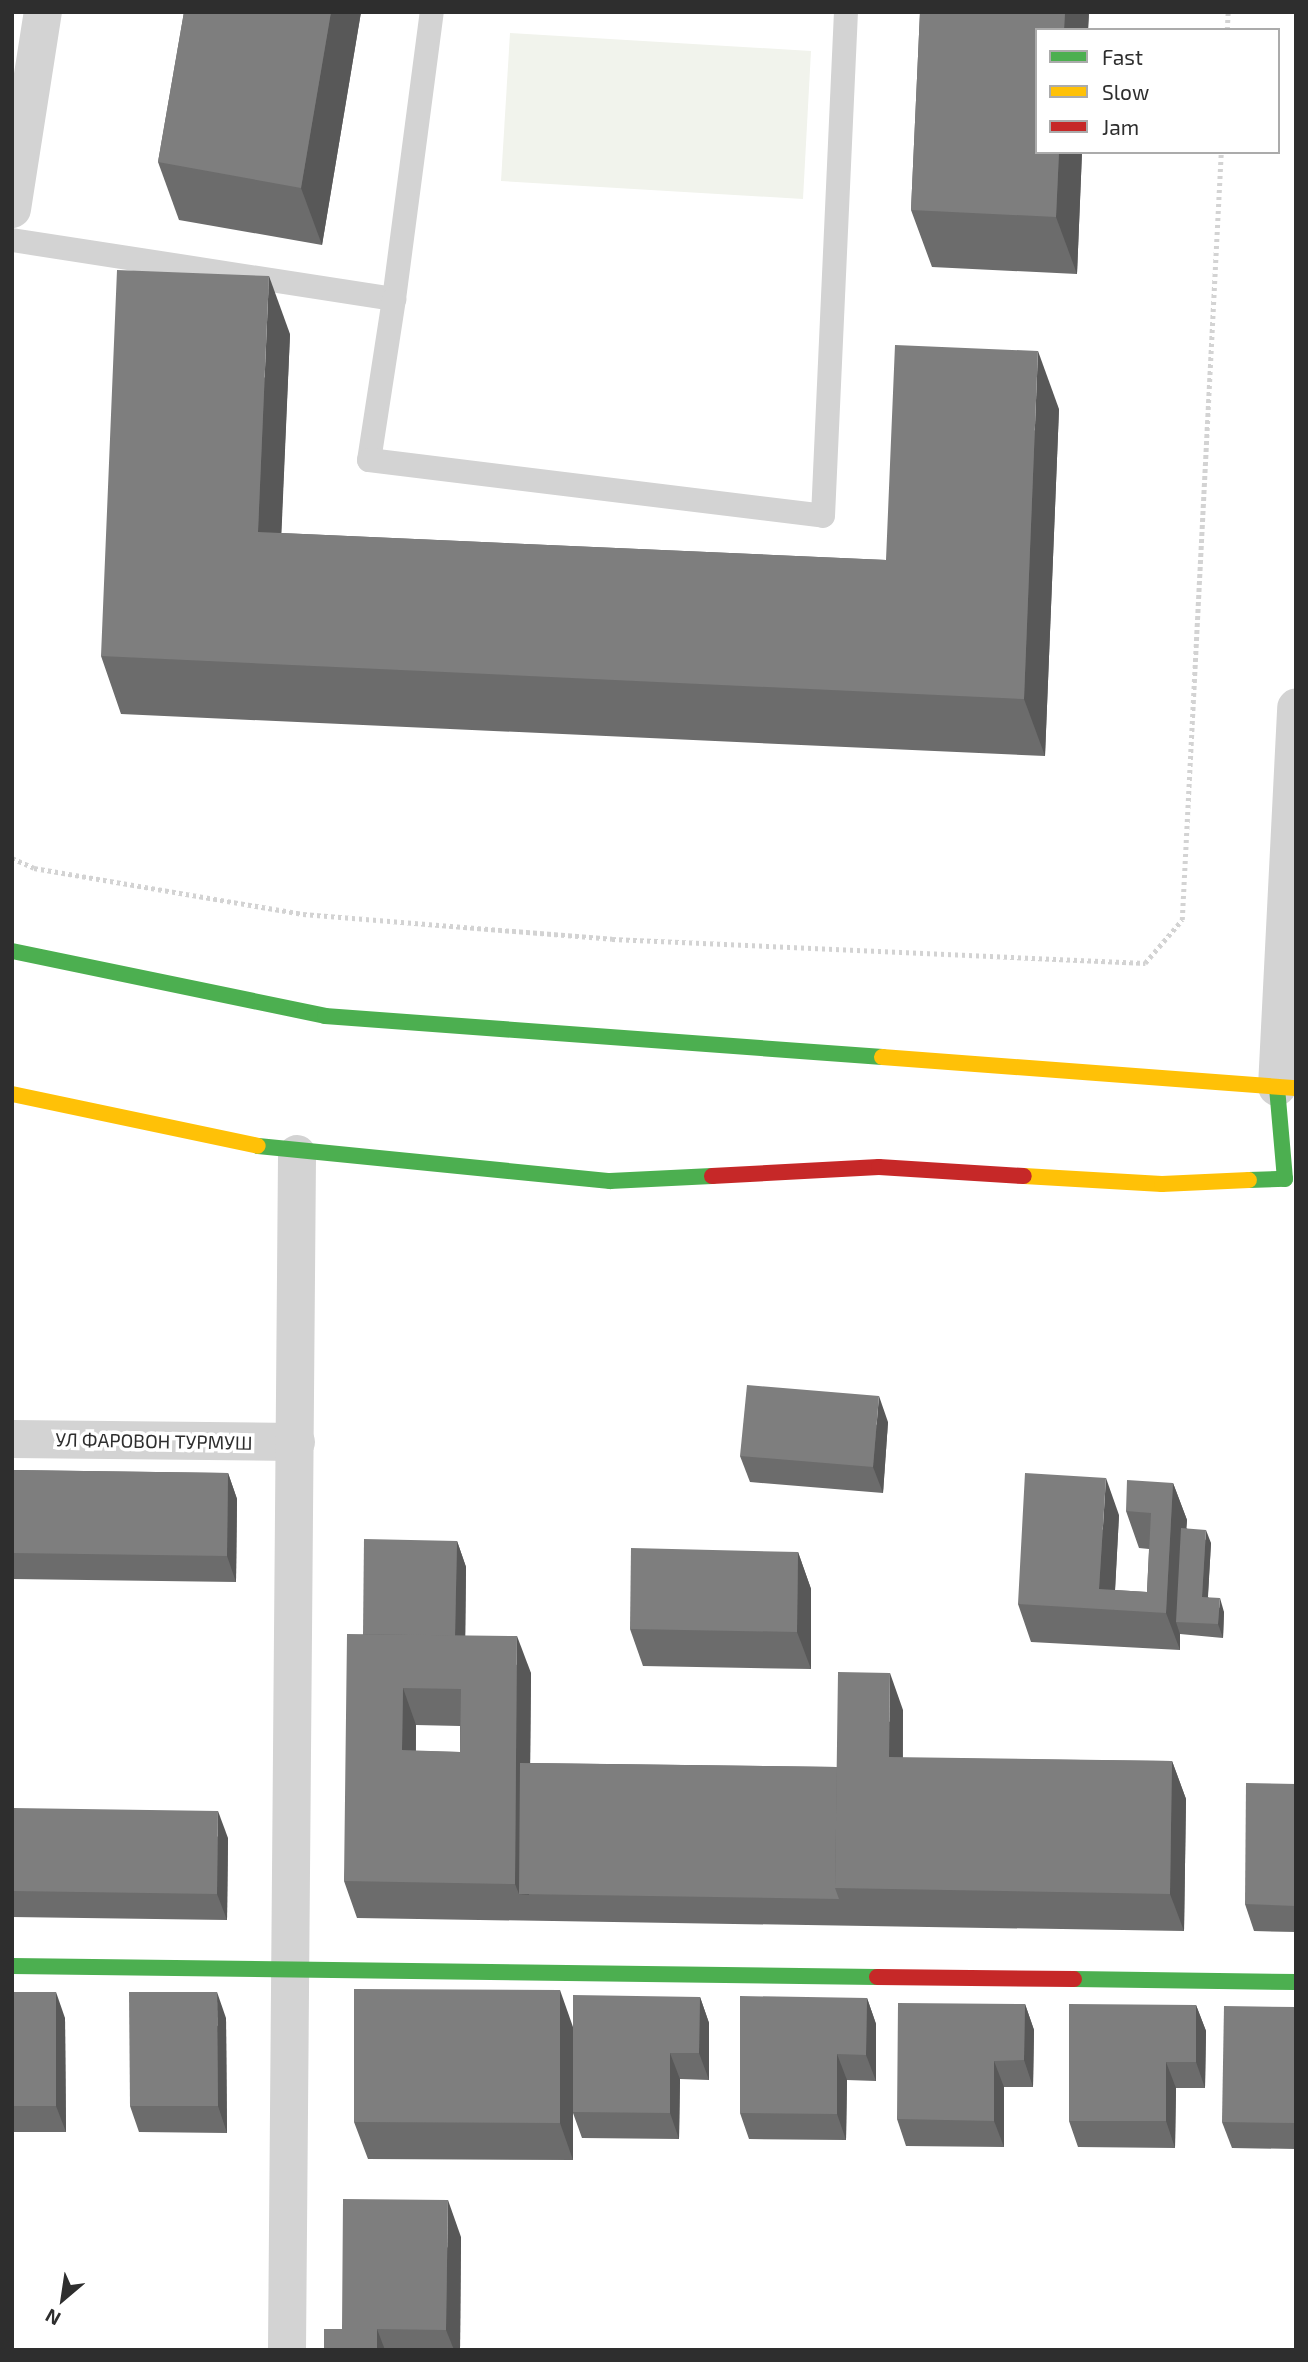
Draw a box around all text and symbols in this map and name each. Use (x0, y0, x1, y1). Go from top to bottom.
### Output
legend (1035, 28, 1280, 154)
text: Fast (1102, 44, 1143, 69)
text: Slow (1102, 79, 1149, 104)
text: Jam (1102, 114, 1139, 139)
street label: УЛ ФАРОВОН ТУРМУШ (55, 1428, 253, 1454)
north arrow (28, 2264, 98, 2334)
text: N (41, 2304, 64, 2331)

